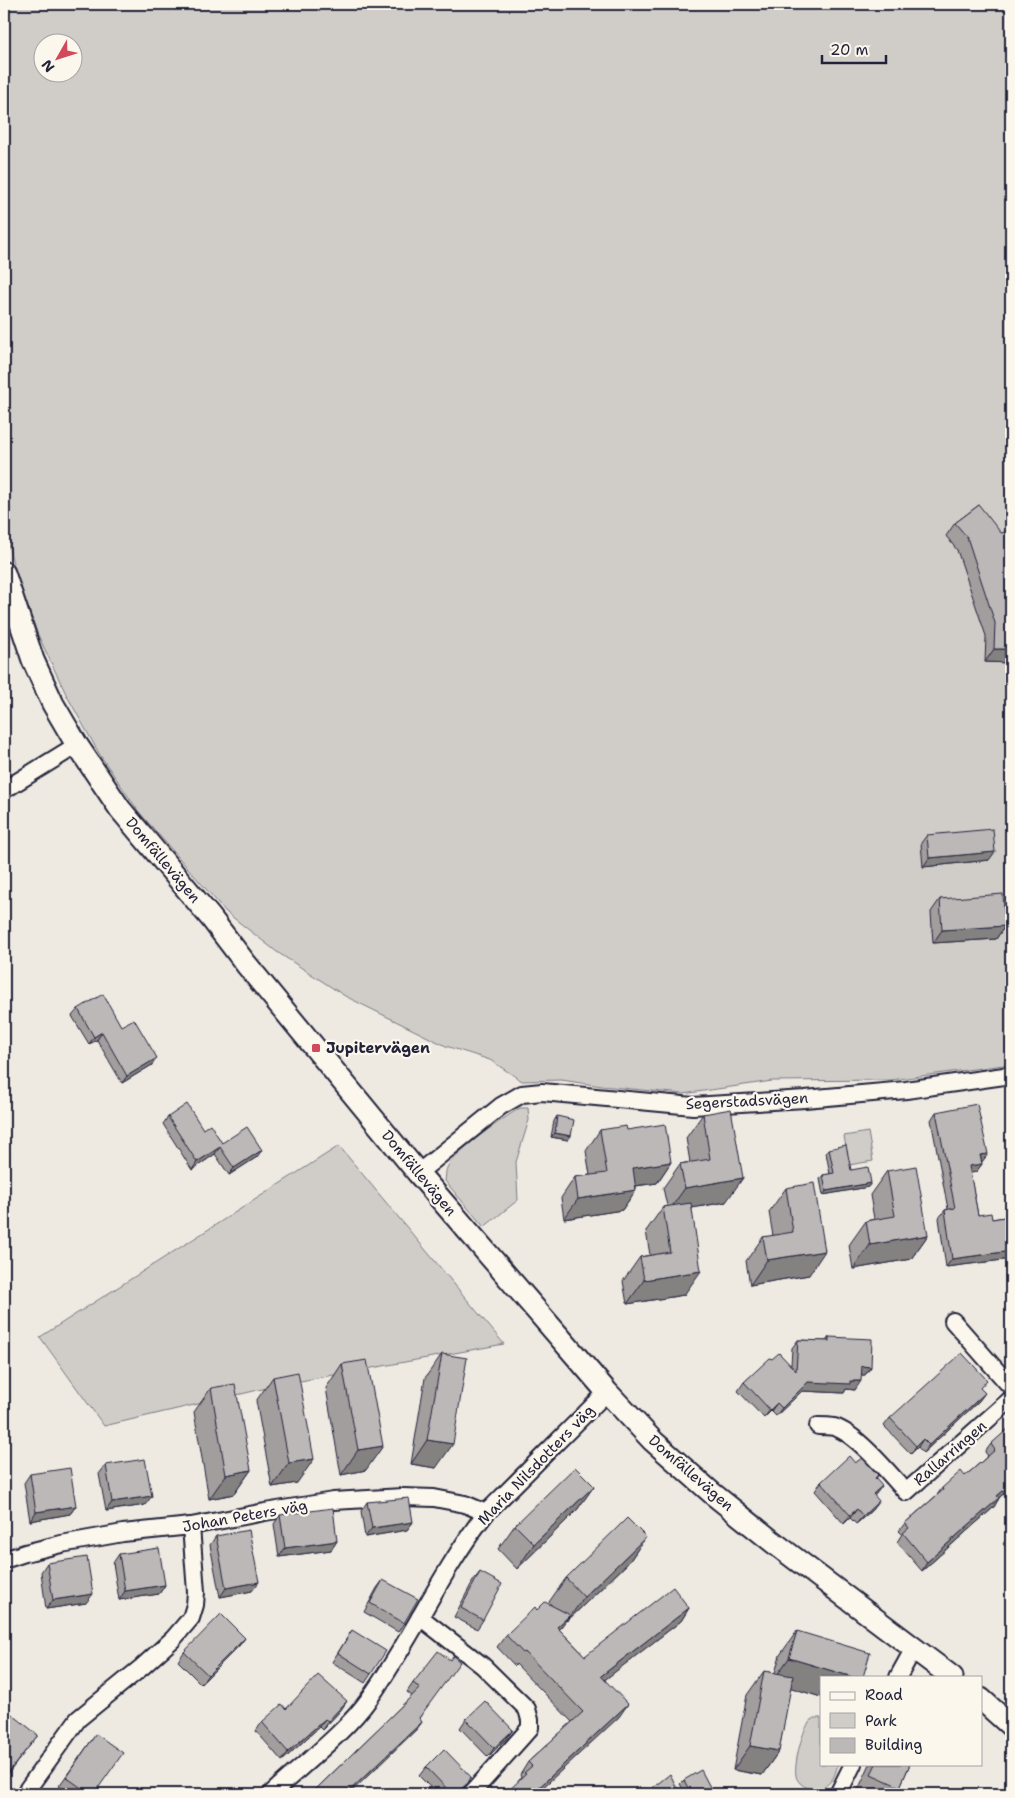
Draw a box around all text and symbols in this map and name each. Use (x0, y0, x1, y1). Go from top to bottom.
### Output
north arrow (32, 32, 82, 82)
scale bar (822, 32, 886, 64)
text: 20 m (830, 40, 869, 60)
text: N (37, 56, 58, 76)
street label: Domfällevägen (121, 813, 205, 907)
place label: Jupitervägen (326, 1038, 430, 1058)
marker: Jupitervägen (310, 1042, 322, 1054)
street label: Segerstadsvägen (685, 1088, 809, 1114)
street label: Domfällevägen (377, 1126, 461, 1220)
street label: Maria Nilsdotters väg (473, 1401, 599, 1529)
street label: Rallarringen (909, 1416, 991, 1490)
street label: Domfällevägen (644, 1431, 738, 1515)
street label: Johan Peters väg (181, 1495, 309, 1537)
legend (820, 1676, 982, 1766)
text: Road (865, 1685, 903, 1705)
text: Park (865, 1711, 897, 1731)
text: Building (865, 1735, 922, 1755)

